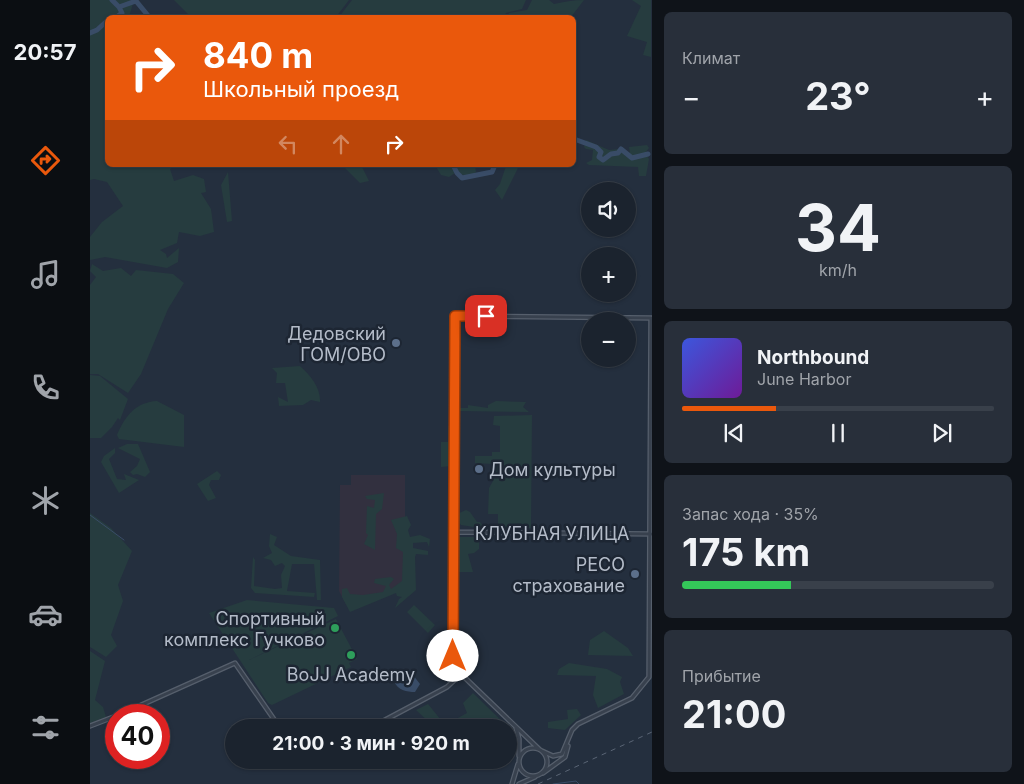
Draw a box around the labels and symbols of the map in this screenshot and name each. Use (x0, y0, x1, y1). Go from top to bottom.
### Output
pin (465, 295, 507, 337)
place label: Дедовский ГОМ/ОВО (287, 323, 386, 365)
marker: Дедовский ГОМ/ОВО (390, 337, 402, 349)
place label: Дом культуры (489, 459, 616, 480)
marker: Дом культуры (473, 463, 485, 475)
street label: КЛУБНАЯ УЛИЦА (475, 523, 629, 544)
place label: РЕСО страхование (512, 554, 625, 596)
marker: РЕСО страхование (629, 568, 641, 580)
place label: Спортивный комплекс Гучково (164, 608, 325, 650)
marker: Спортивный комплекс Гучково (329, 622, 341, 634)
position arrow (426, 629, 478, 681)
marker: BoJJ Academy (345, 649, 357, 661)
place label: BoJJ Academy (287, 664, 415, 685)
speed limit sign: 40 (105, 704, 170, 769)

